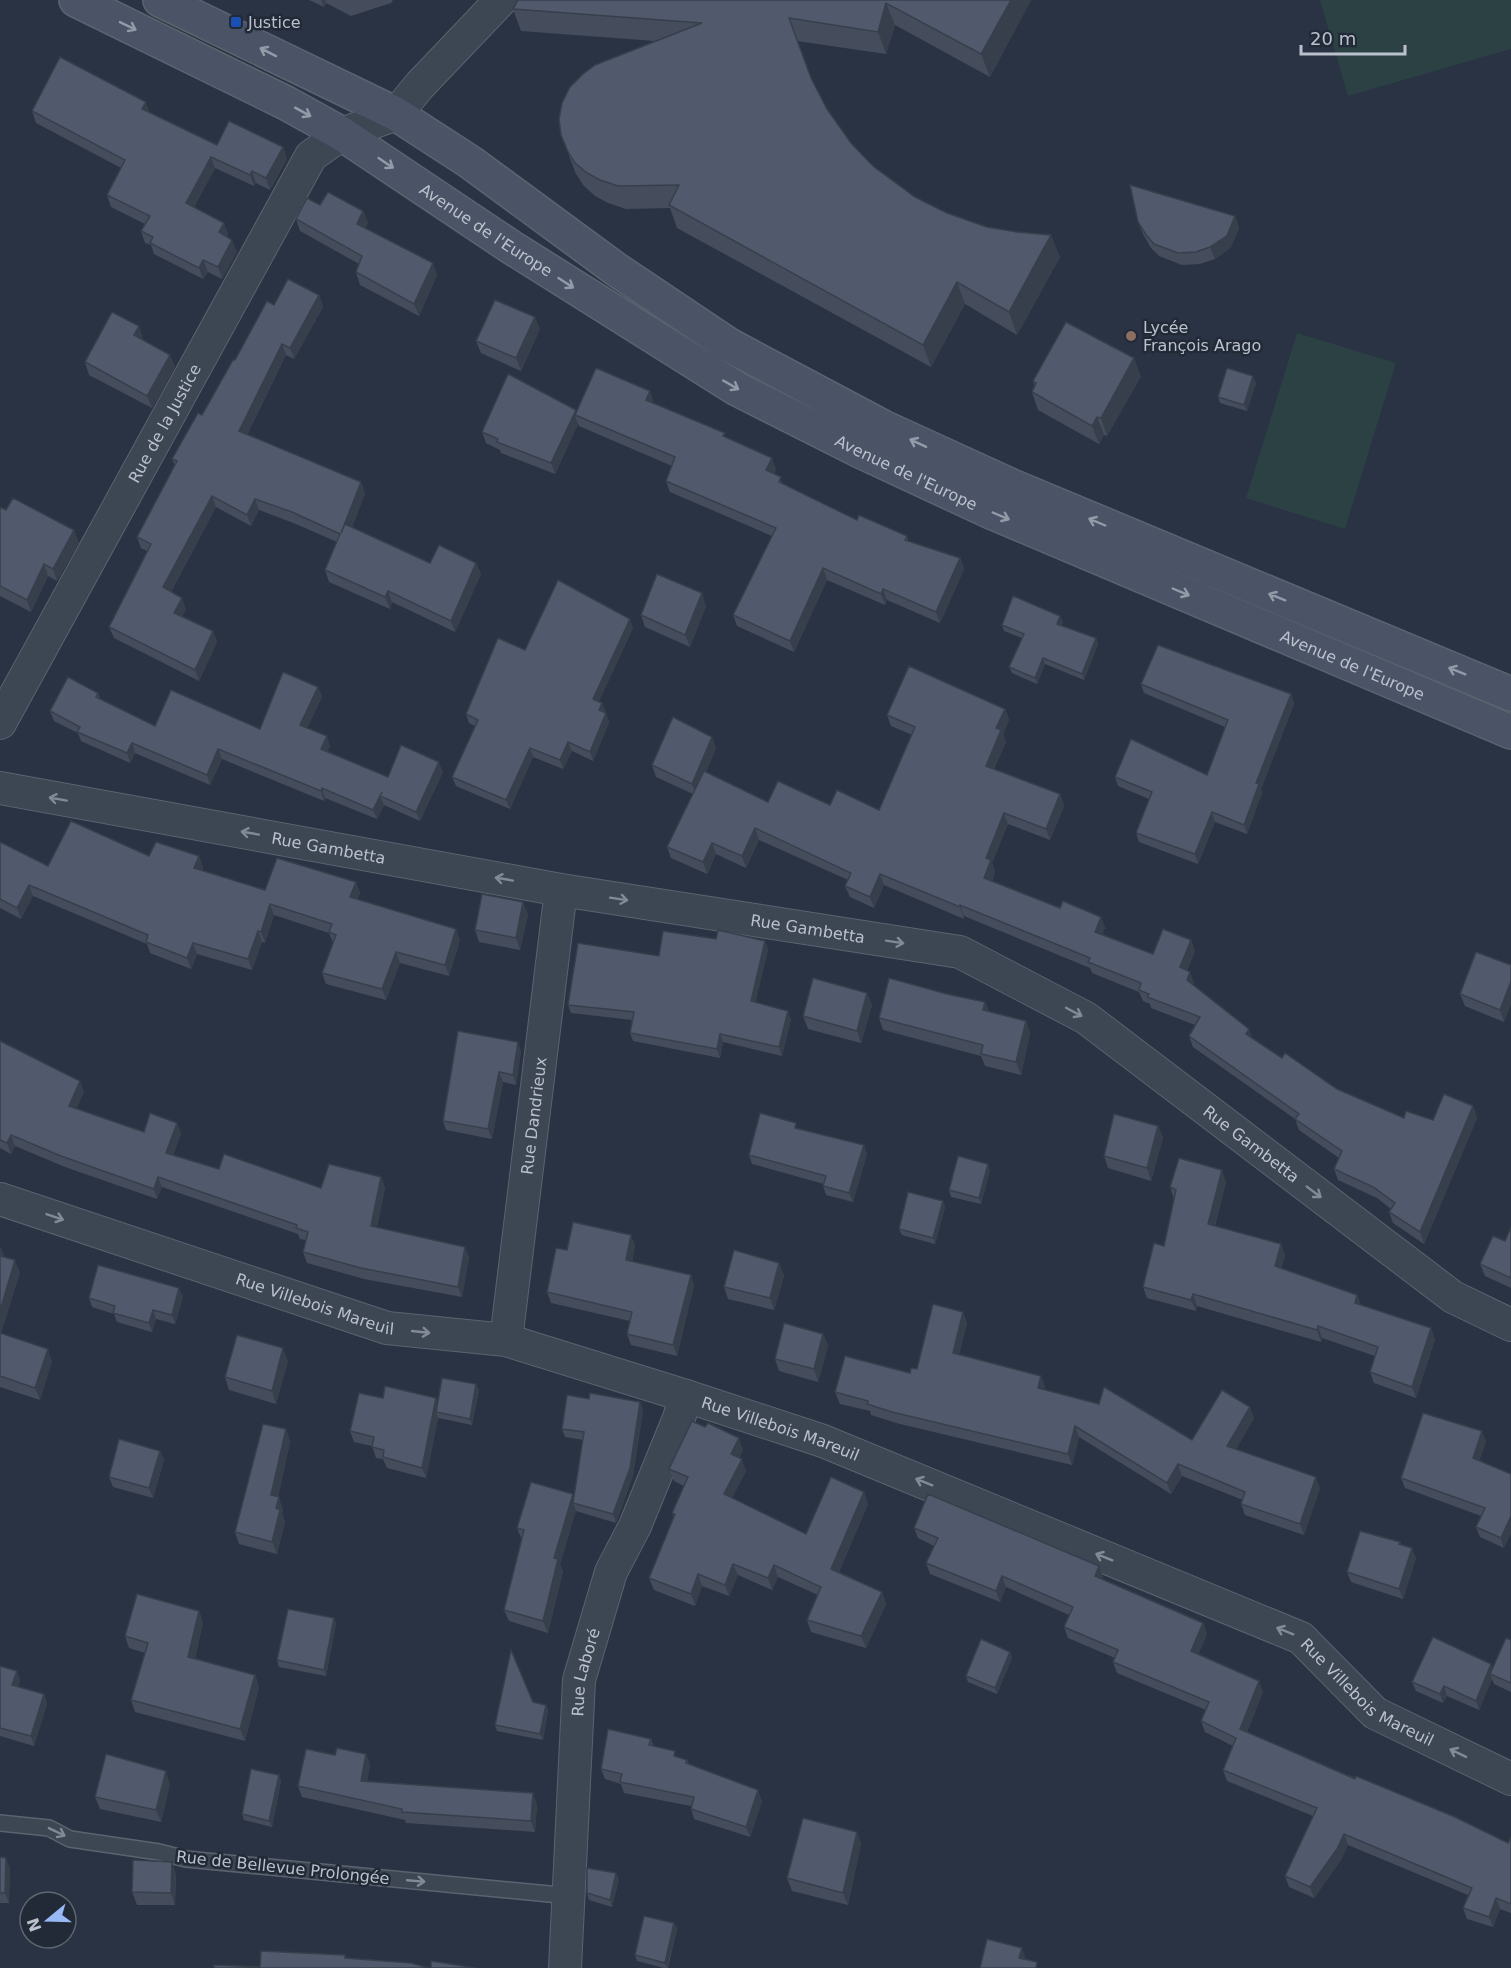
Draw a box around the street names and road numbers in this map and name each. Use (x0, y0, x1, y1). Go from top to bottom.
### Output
street label: Avenue de l'Europe (416, 180, 556, 281)
street label: Rue de la Justice (125, 361, 205, 486)
street label: Avenue de l'Europe (832, 431, 980, 514)
street label: Avenue de l'Europe (1277, 627, 1427, 704)
street label: Rue Gambetta (270, 829, 387, 868)
street label: Rue Gambetta (749, 911, 866, 947)
street label: Rue Dandrieux (517, 1056, 551, 1176)
street label: Rue Gambetta (1199, 1102, 1303, 1187)
street label: Rue Villebois Mareuil (233, 1269, 395, 1339)
street label: Rue Villebois Mareuil (699, 1393, 862, 1465)
street label: Rue Laboré (568, 1626, 604, 1717)
street label: Rue Villebois Mareuil (1297, 1634, 1437, 1750)
street label: Rue de Bellevue Prolongée (175, 1847, 390, 1888)

